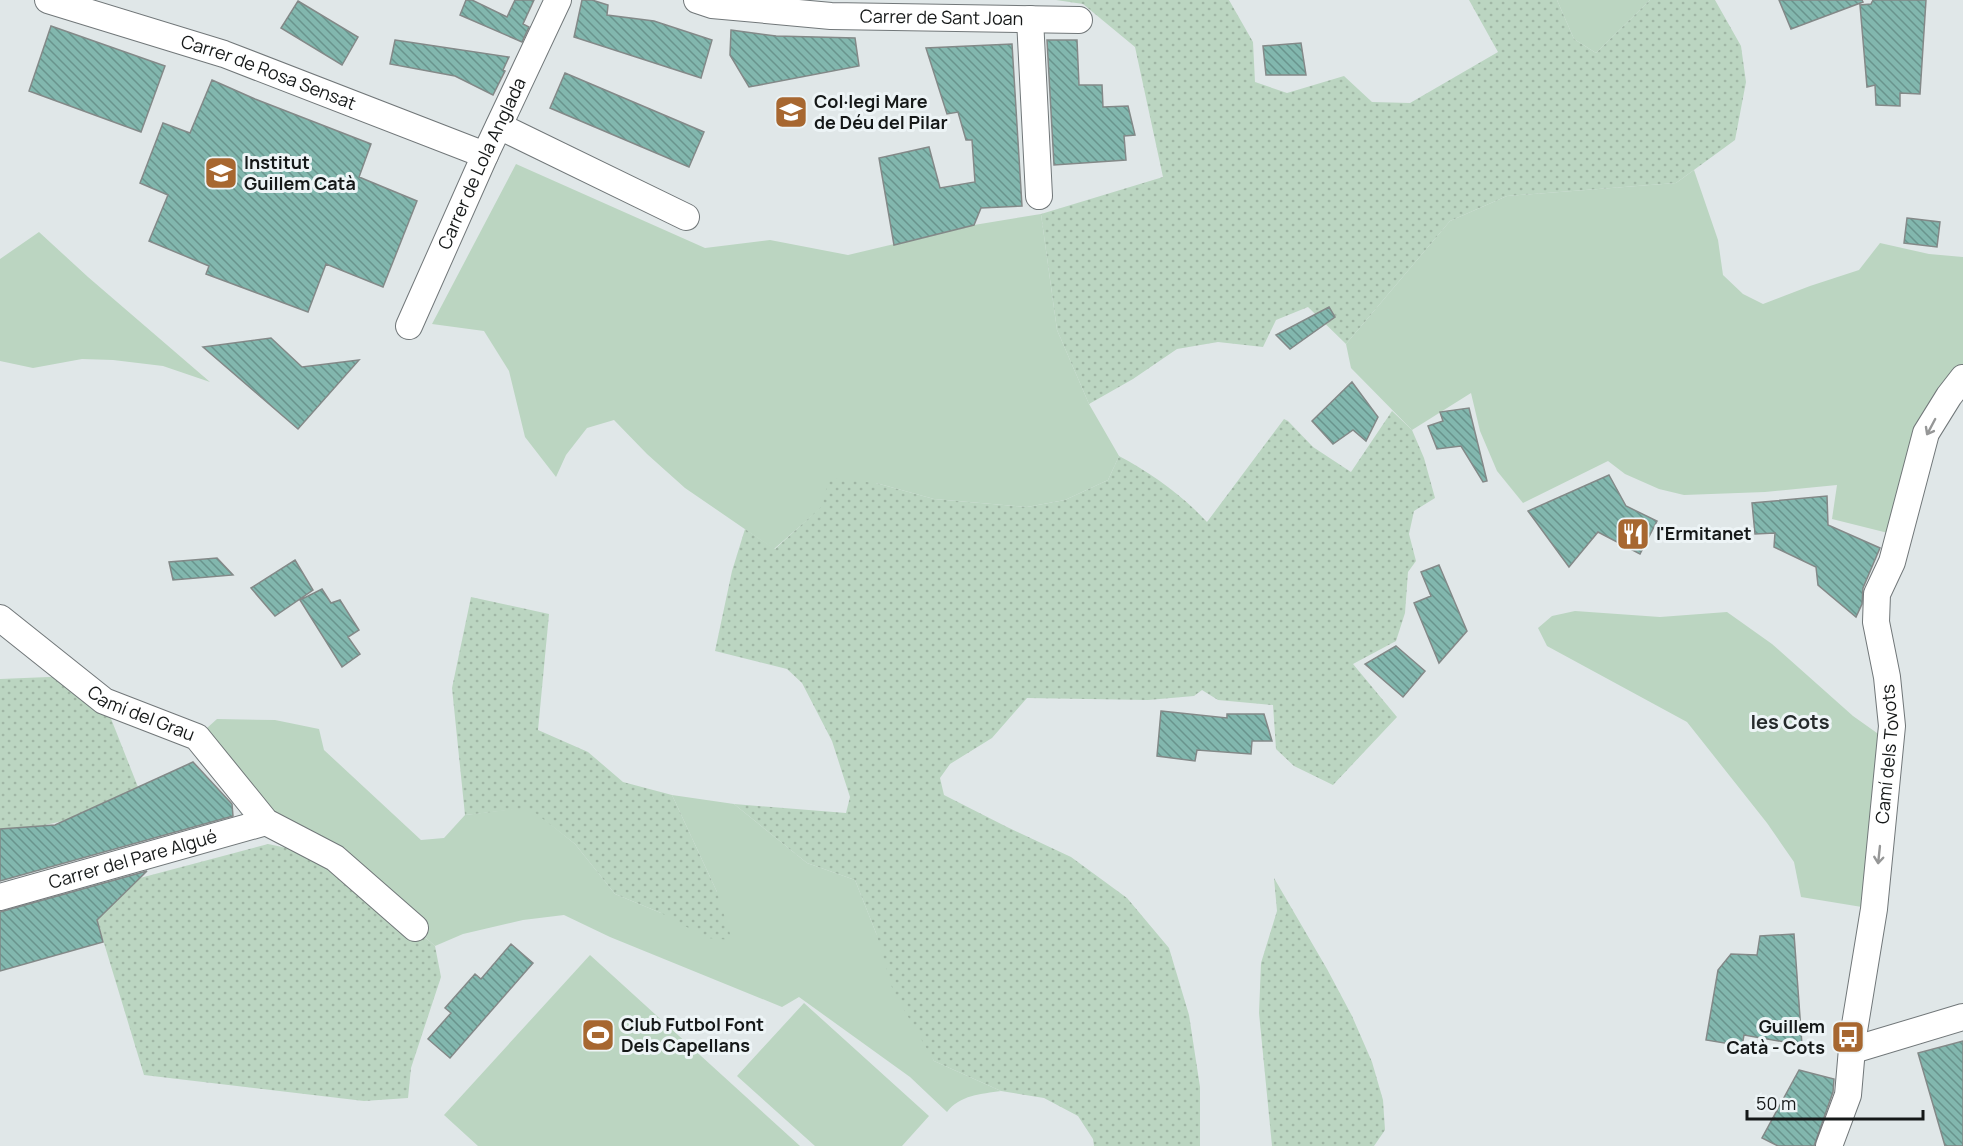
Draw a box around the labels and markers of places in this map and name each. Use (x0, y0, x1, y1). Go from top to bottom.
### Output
place label: Col·legi Mare de Déu del Pilar (814, 89, 948, 134)
school or university icon: Col·legi Mare de Déu del Pilar (773, 94, 809, 130)
place label: Institut Guillem Catà (244, 150, 356, 195)
school or university icon: Institut Guillem Catà (203, 155, 239, 191)
restaurant icon: l'Ermitanet (1615, 516, 1651, 552)
place label: l'Ermitanet (1656, 521, 1752, 545)
place label: Club Futbol Font Dels Capellans (621, 1012, 764, 1057)
place label: Guillem Catà - Cots (1726, 1014, 1825, 1059)
sports icon: Club Futbol Font Dels Capellans (580, 1017, 616, 1053)
bus stop icon: Guillem Catà - Cots (1830, 1019, 1866, 1055)

